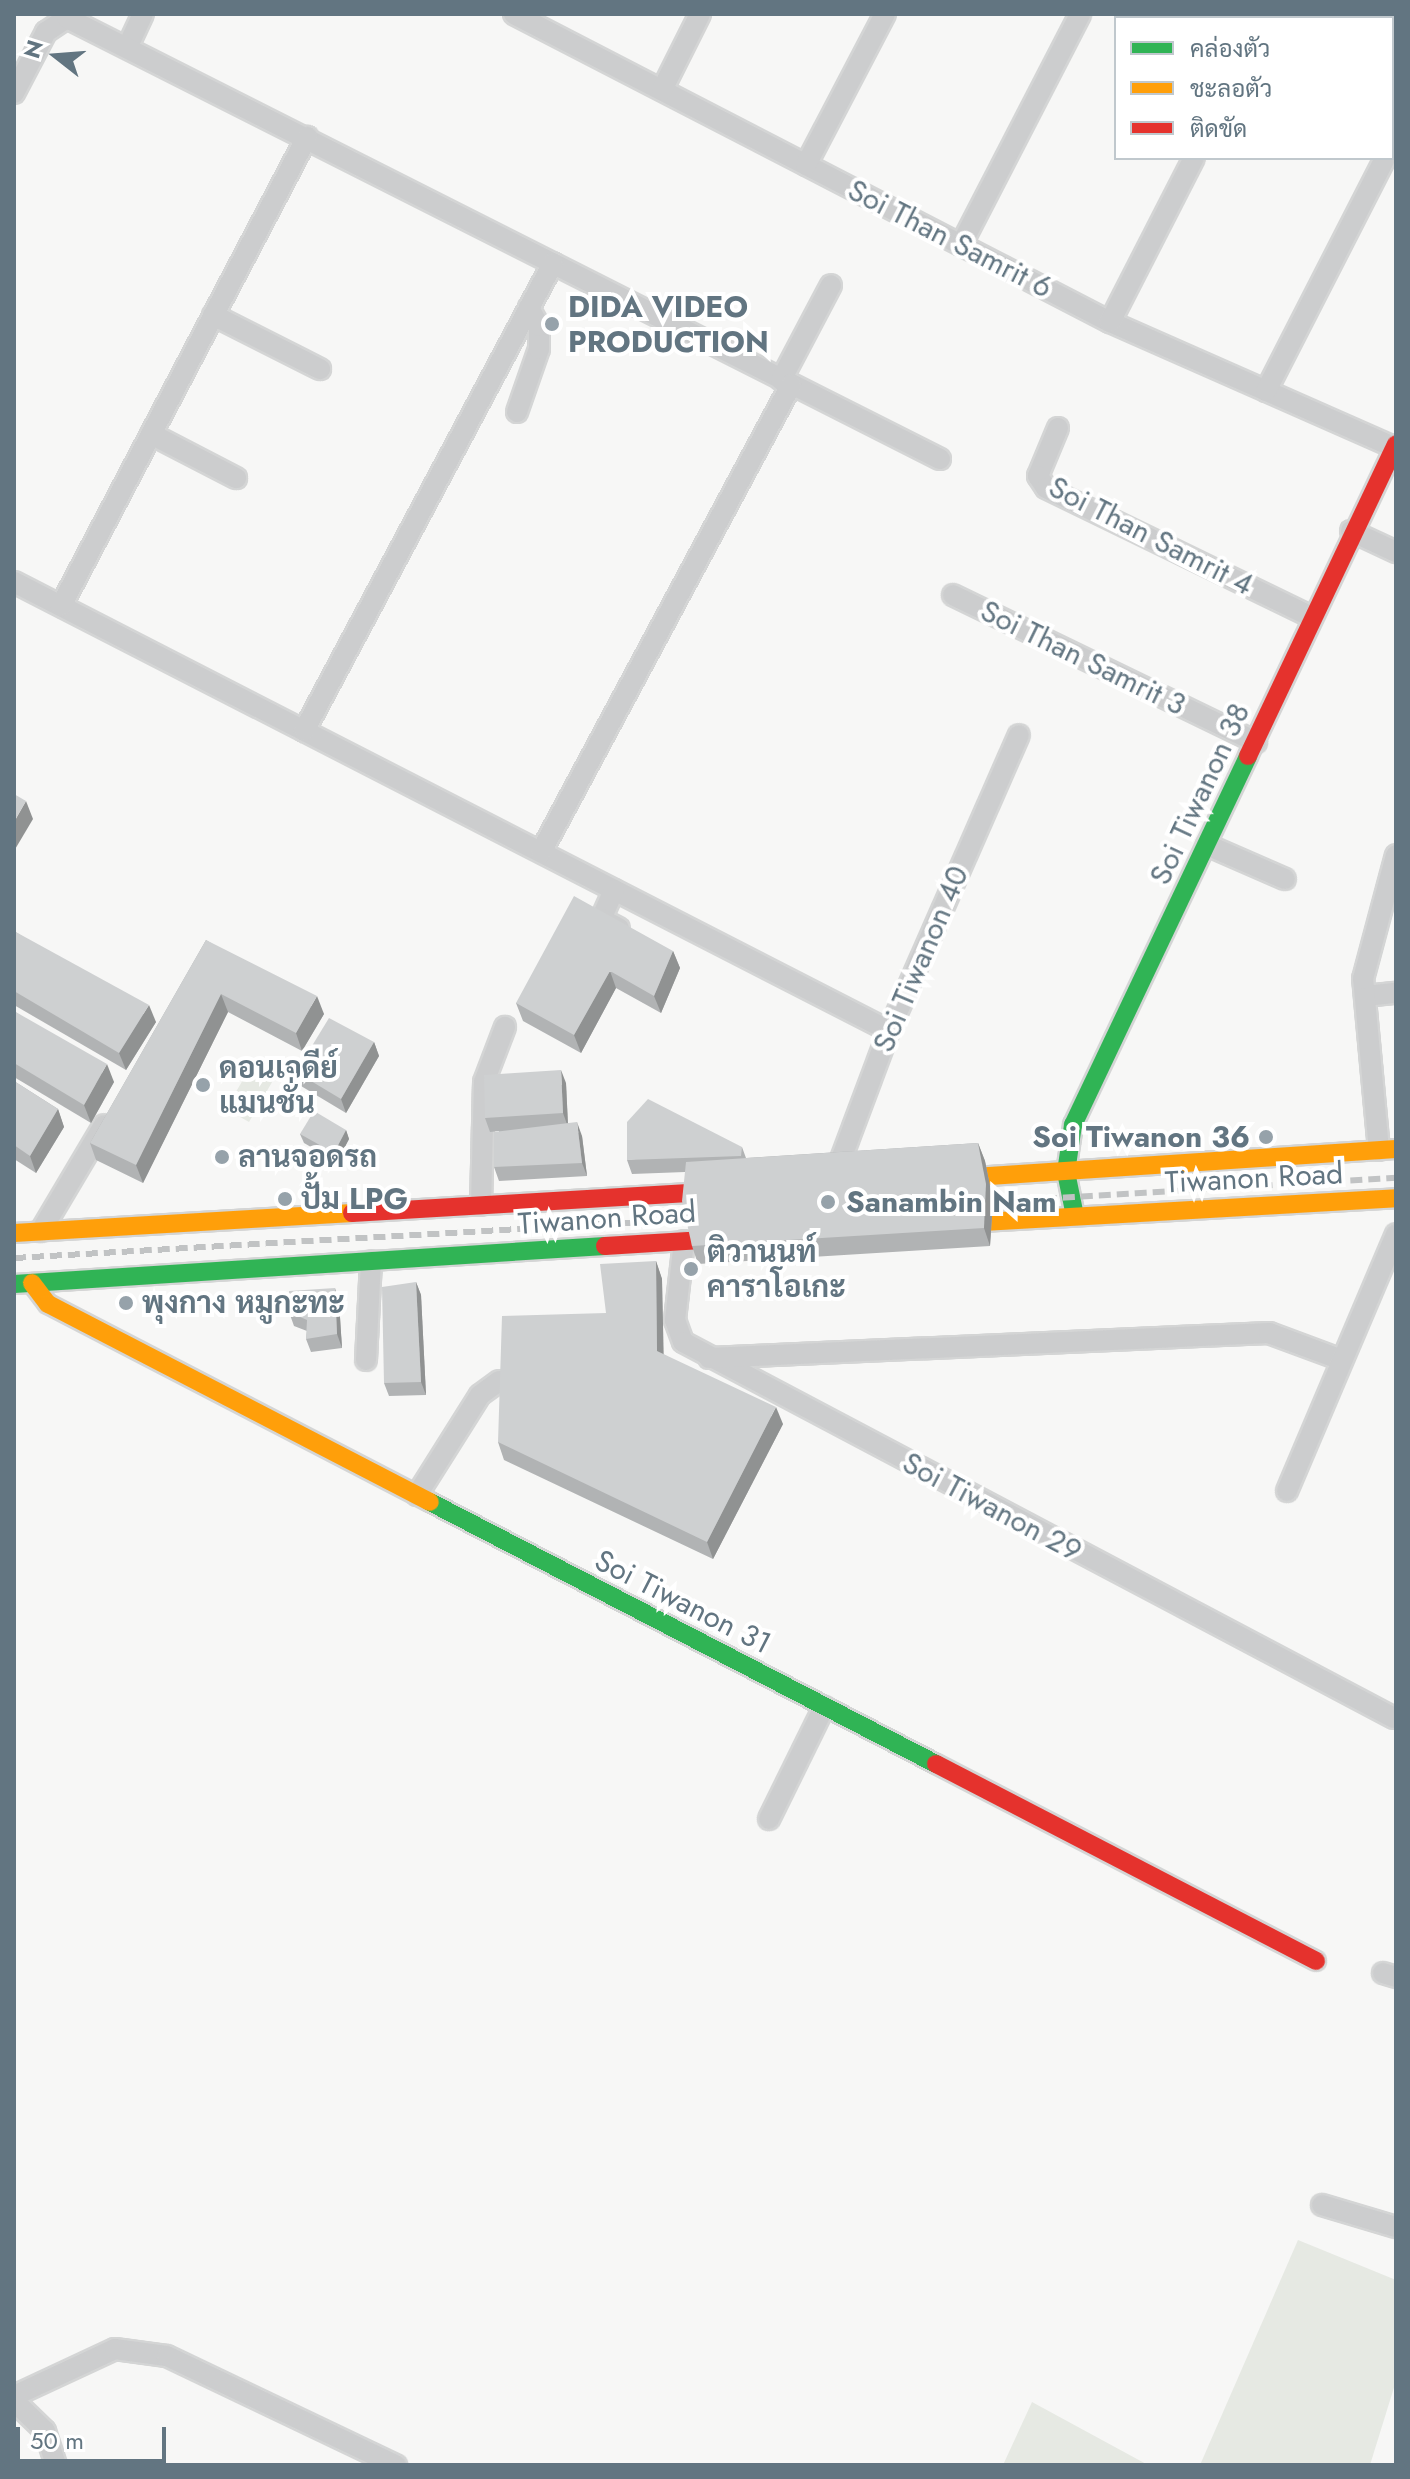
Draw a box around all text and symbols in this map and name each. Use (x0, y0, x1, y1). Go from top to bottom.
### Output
north arrow (16, 16, 96, 96)
legend (1114, 16, 1394, 160)
text: คล่องตัว (1190, 31, 1270, 66)
text: N (15, 36, 51, 62)
text: ชะลอตัว (1190, 71, 1272, 106)
text: ติดขัด (1190, 111, 1247, 146)
street label: Soi Than Samrit 6 (842, 172, 1058, 306)
place label: DIDA VIDEO PRODUCTION (568, 289, 769, 360)
marker: DIDA VIDEO PRODUCTION (543, 315, 561, 333)
street label: Soi Than Samrit 4 (1043, 469, 1259, 603)
street label: Soi Than Samrit 3 (975, 593, 1191, 723)
street label: Soi Tiwanon 38 (1142, 698, 1258, 890)
street label: Soi Tiwanon 40 (866, 861, 976, 1057)
place label: ดอนเจดีย์ แมนชั่น (219, 1050, 338, 1120)
marker: ดอนเจดีย์ แมนชั่น (194, 1076, 212, 1094)
place label: Soi Tiwanon 36 (1032, 1119, 1250, 1155)
marker: Soi Tiwanon 36 (1257, 1128, 1275, 1146)
place label: ลานจอดรถ (238, 1139, 377, 1175)
marker: ลานจอดรถ (213, 1148, 231, 1166)
street label: Tiwanon Road (1164, 1155, 1344, 1201)
place label: ปั้ม LPG (301, 1181, 408, 1217)
place label: Sanambin Nam (846, 1184, 1057, 1220)
marker: ปั้ม LPG (276, 1190, 294, 1208)
marker: Sanambin Nam (817, 1191, 839, 1213)
street label: Tiwanon Road (517, 1194, 697, 1242)
place label: ติวานนท์ คาราโอเกะ (707, 1234, 846, 1304)
marker: ติวานนท์ คาราโอเกะ (682, 1260, 700, 1278)
place label: พุงกาง หมูกะทะ (142, 1285, 345, 1321)
marker: พุงกาง หมูกะทะ (117, 1294, 135, 1312)
street label: Soi Tiwanon 29 (896, 1445, 1088, 1569)
street label: Soi Tiwanon 31 (589, 1542, 777, 1662)
scale bar (20, 2411, 170, 2461)
text: 50 m (30, 2423, 84, 2458)

